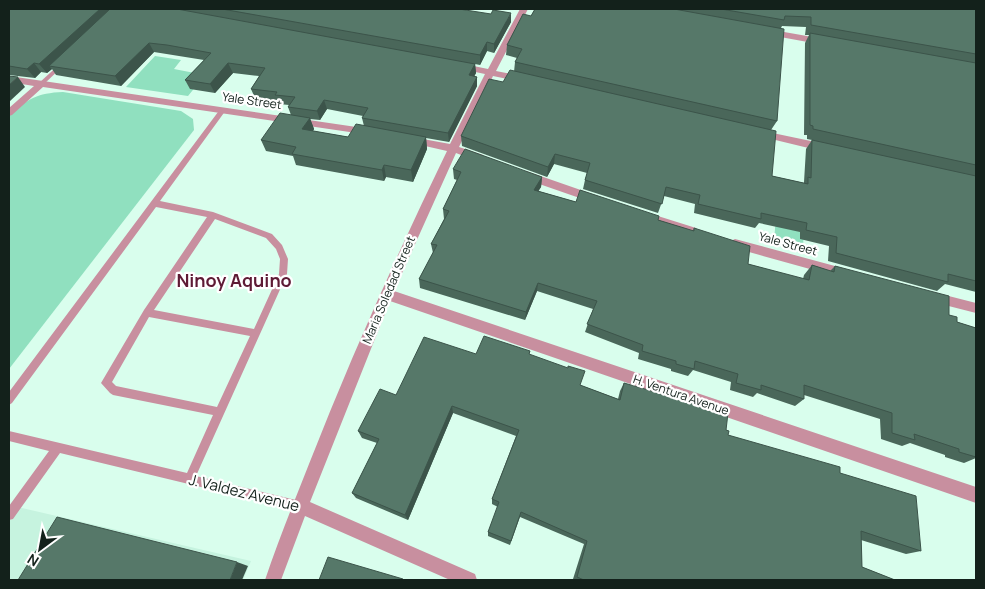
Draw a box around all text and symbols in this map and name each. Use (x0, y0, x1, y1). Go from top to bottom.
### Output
street label: Yale Street (221, 88, 283, 113)
street label: Yale Street (757, 228, 819, 260)
street label: Maria Soledad Street (358, 233, 419, 346)
district label: Ninoy Aquino (176, 268, 292, 292)
street label: H. Ventura Avenue (631, 370, 731, 419)
street label: J. Valdez Avenue (187, 469, 302, 516)
north arrow (15, 524, 65, 574)
text: N (24, 550, 42, 571)

